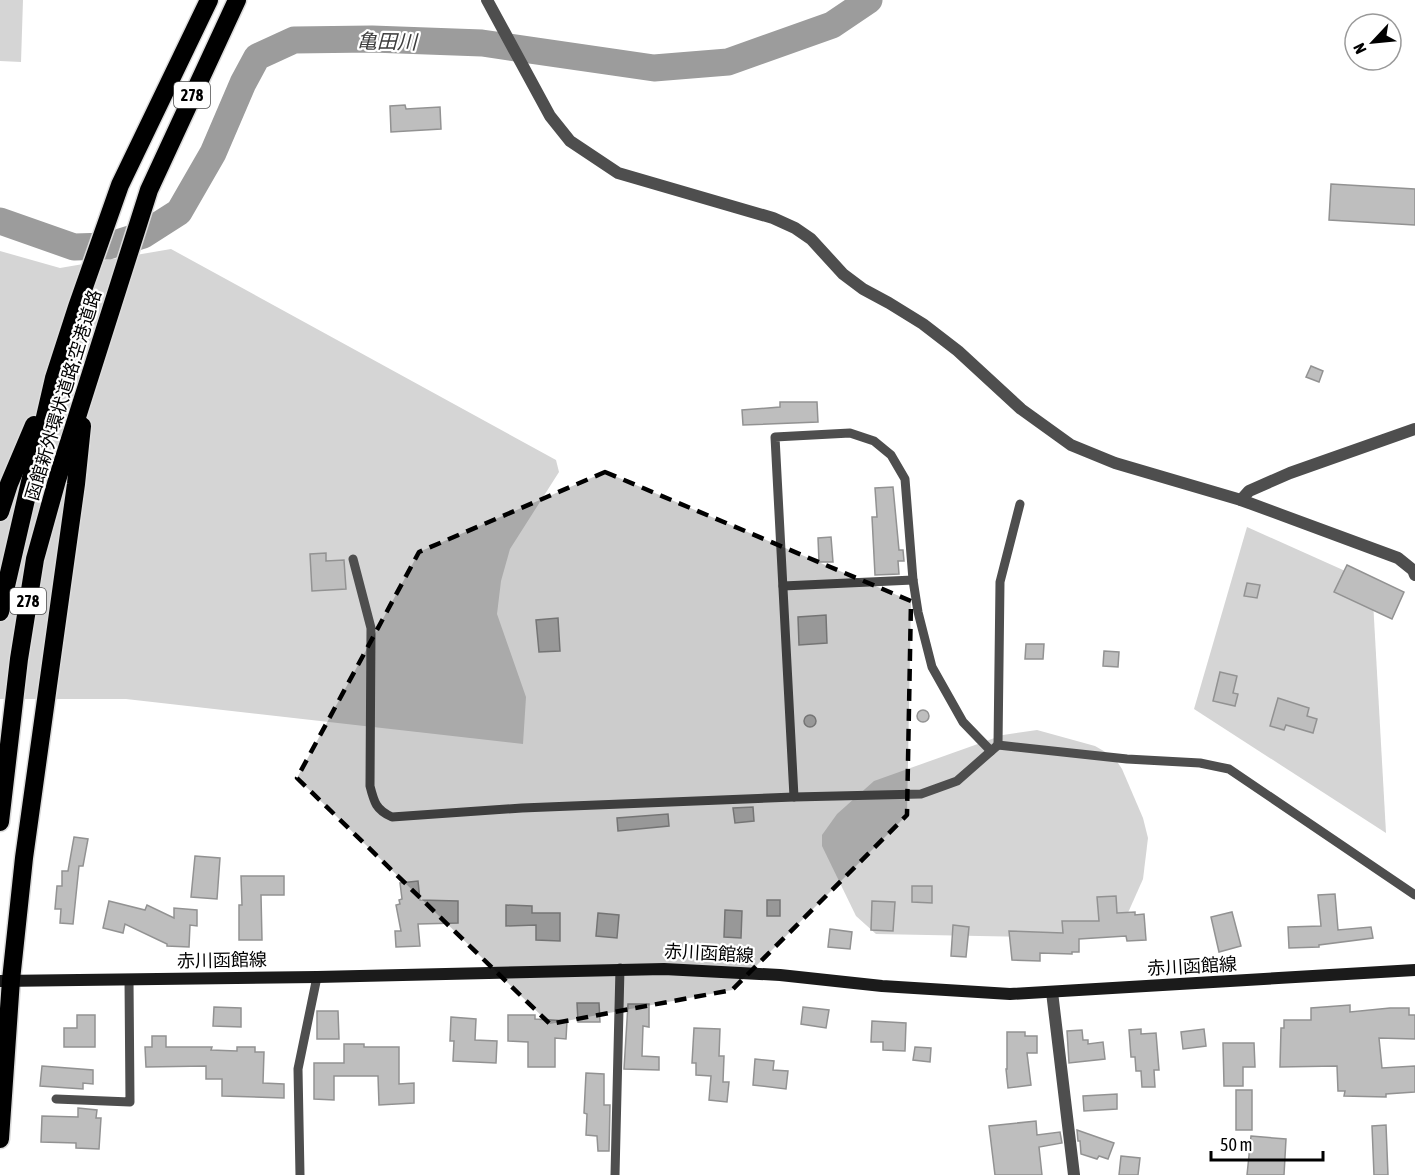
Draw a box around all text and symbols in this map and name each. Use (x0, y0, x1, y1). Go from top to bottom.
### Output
north arrow (1343, 12, 1403, 72)
water label: 亀田川 (357, 29, 419, 53)
text: N (1349, 40, 1370, 57)
road number: 278 (174, 82, 210, 108)
street label: 函館新外環状道路;空港道路 (21, 287, 105, 503)
road number: 278 (10, 588, 46, 614)
street label: 赤川函館線 (664, 940, 754, 966)
street label: 赤川函館線 (177, 949, 267, 971)
street label: 赤川函館線 (1147, 953, 1237, 979)
scale bar (1211, 1124, 1324, 1162)
text: 50 m (1220, 1134, 1252, 1155)

